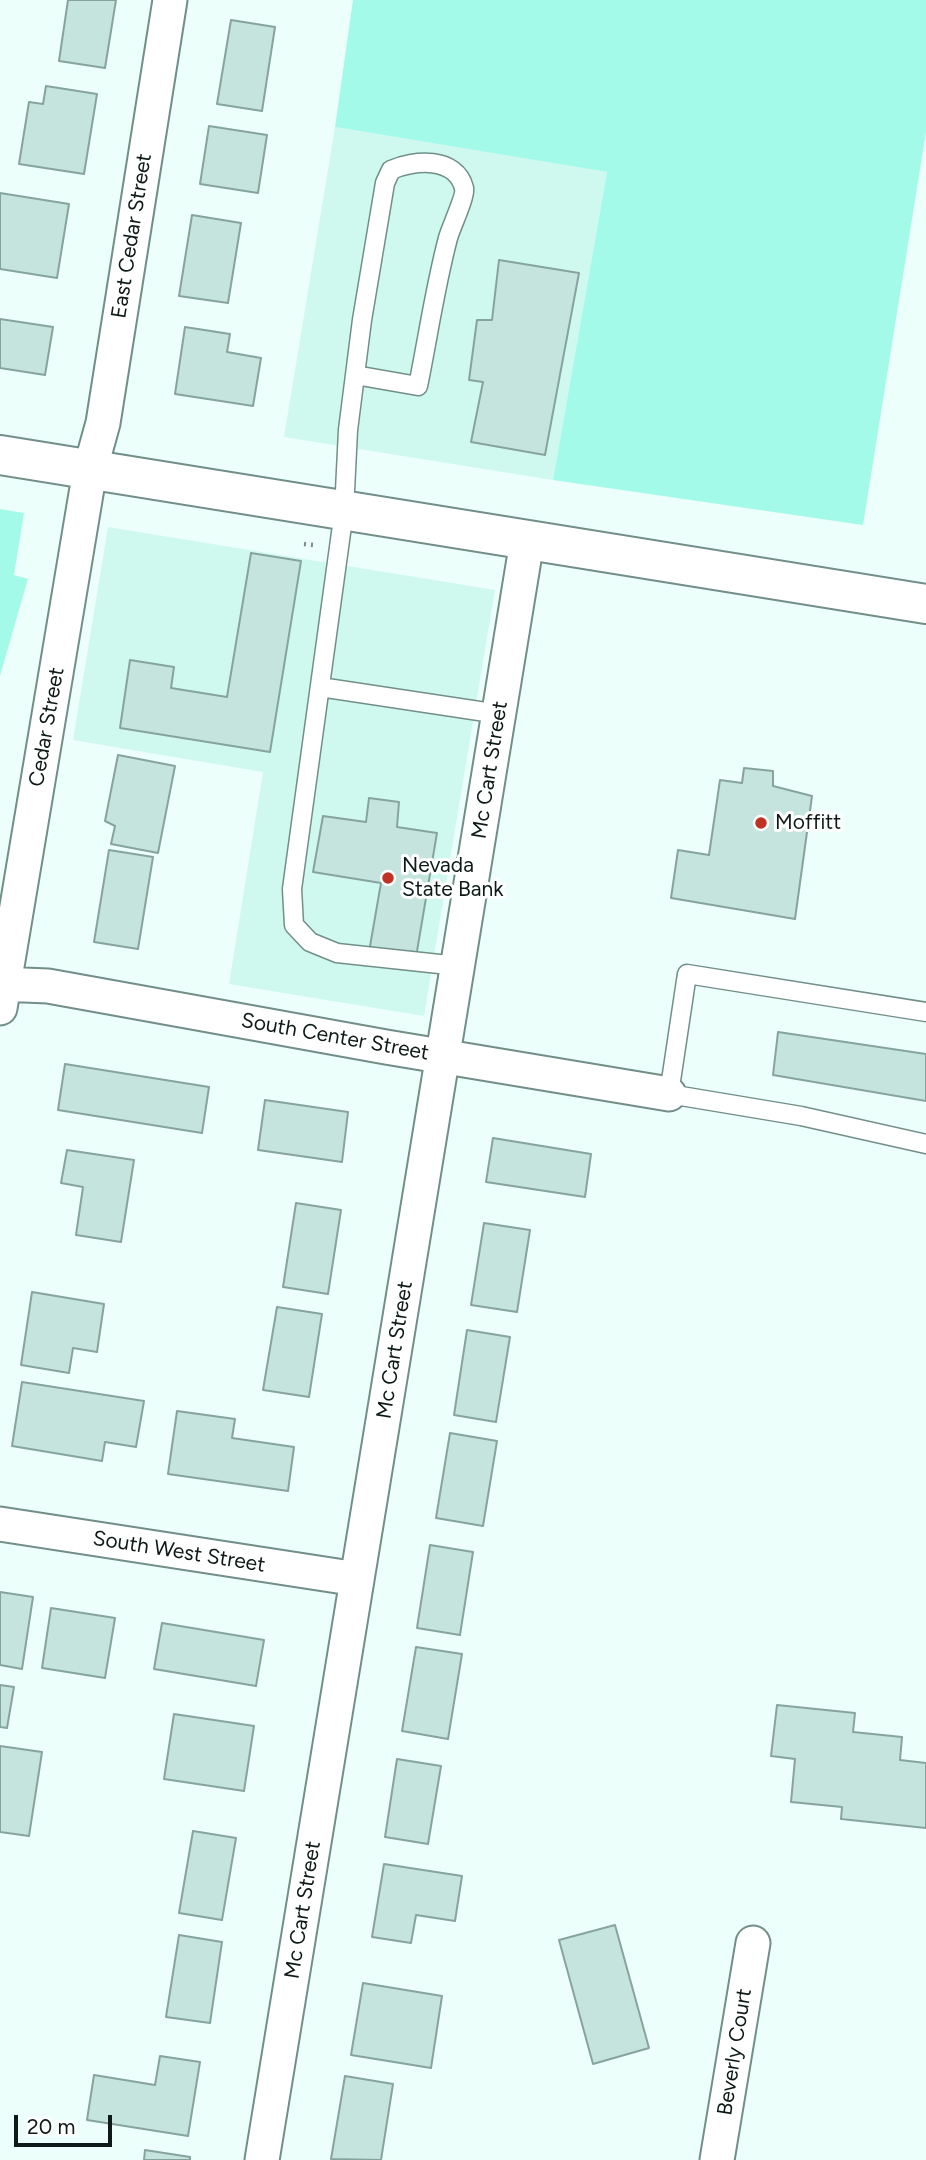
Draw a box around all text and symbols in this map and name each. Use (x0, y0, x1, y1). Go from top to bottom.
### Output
street label: East Cedar Street (107, 152, 157, 320)
street label: Cedar Street (24, 665, 70, 789)
street label: Mc Cart Street (467, 699, 513, 841)
place label: Moffitt (775, 810, 841, 836)
marker: Moffitt (753, 815, 769, 831)
place label: Nevada State Bank (402, 853, 503, 903)
marker: Nevada State Bank (380, 870, 396, 886)
street label: South Center Street (239, 1008, 431, 1066)
street label: Mc Cart Street (372, 1279, 418, 1421)
street label: South West Street (91, 1526, 267, 1578)
street label: Mc Cart Street (280, 1839, 326, 1981)
street label: Beverly Court (713, 1987, 757, 2117)
scale bar (18, 2100, 116, 2144)
text: 20 m (27, 2114, 75, 2139)

